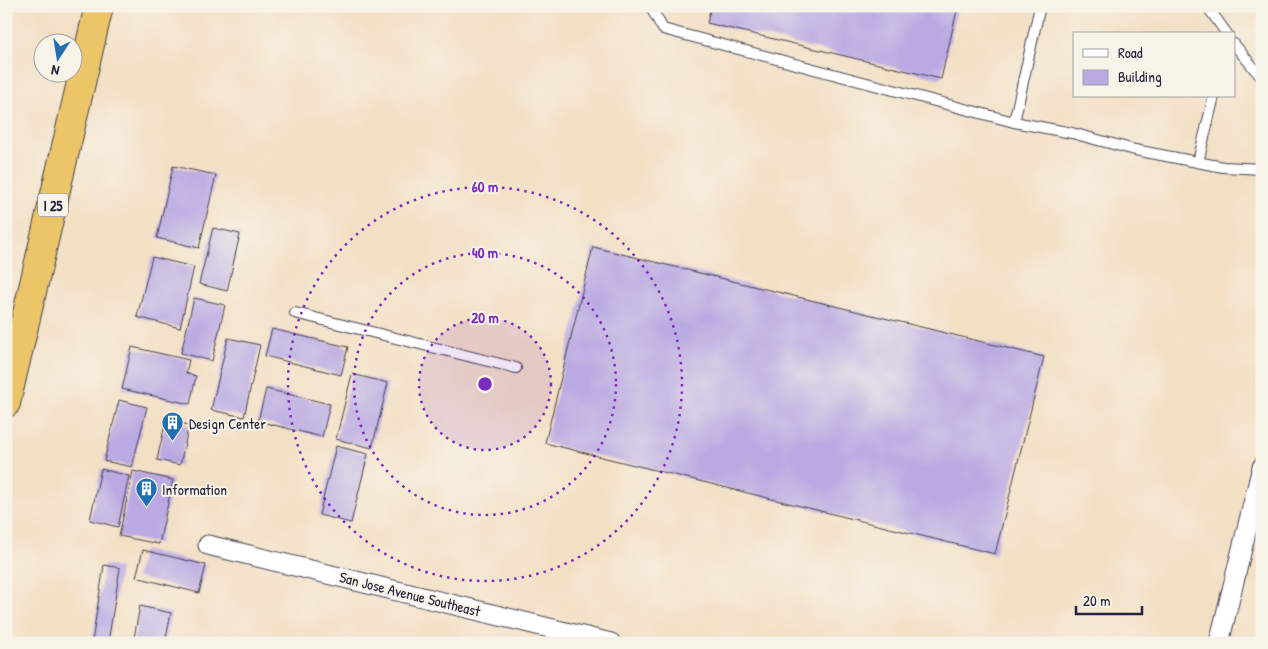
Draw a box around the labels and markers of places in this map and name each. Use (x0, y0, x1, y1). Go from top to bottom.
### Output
centre of rings (476, 375, 494, 393)
building icon: Design Center (161, 411, 185, 442)
place label: Design Center (189, 413, 266, 434)
building icon: Information (134, 477, 158, 508)
place label: Information (162, 479, 227, 500)

